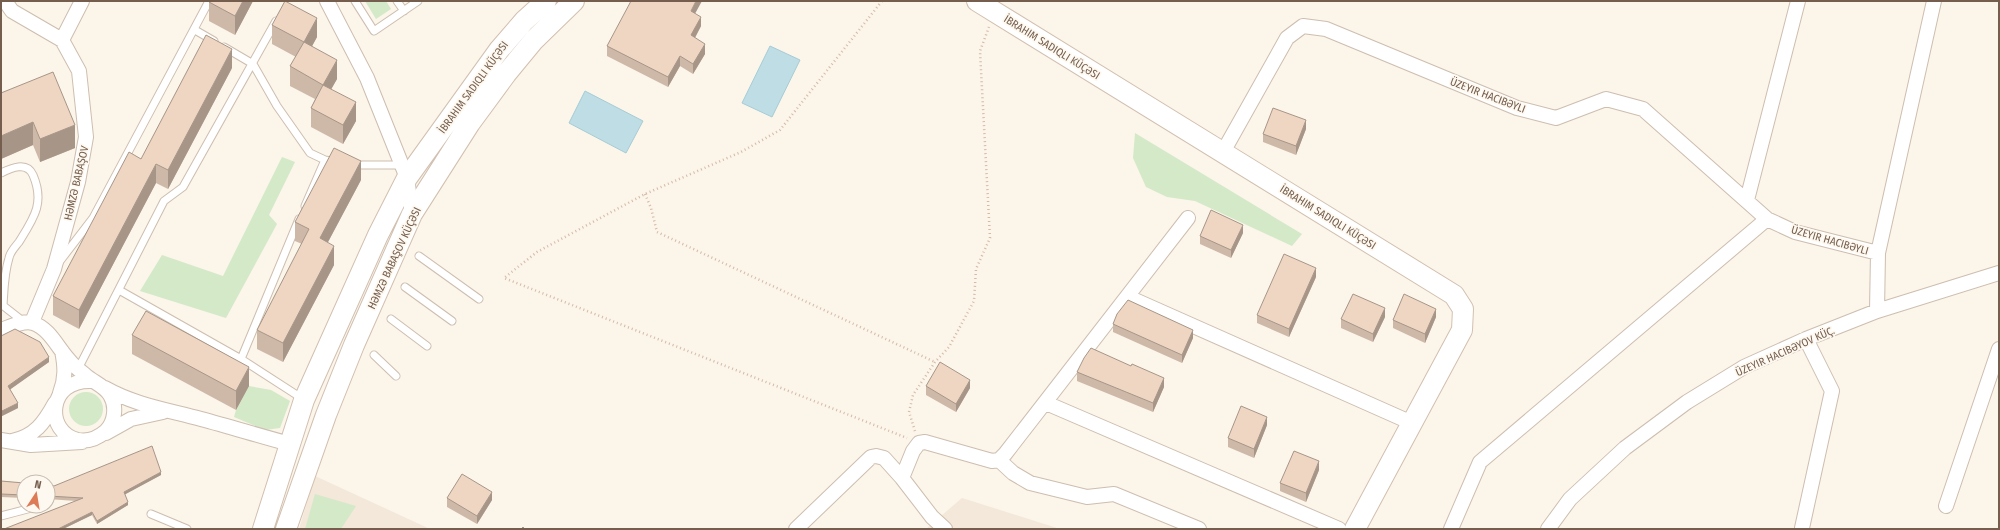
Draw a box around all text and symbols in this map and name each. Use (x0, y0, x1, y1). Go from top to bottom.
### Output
street label: İBRAHIM SADIQLI KÜÇƏSI (1001, 12, 1103, 82)
street label: İBRAHIM SADIQLI KÜÇƏSI (435, 38, 511, 136)
street label: ÜZEYIR HACIBƏYLI (1448, 75, 1527, 116)
street label: HƏMZƏ BABAŞOV (62, 144, 91, 222)
street label: İBRAHIM SADIQLI KÜÇƏSI (1277, 182, 1379, 252)
street label: HƏMZƏ BABAŞOV KÜÇƏSI (365, 205, 424, 311)
street label: ÜZEYIR HACIBƏYLI (1790, 223, 1870, 258)
street label: ÜZEYIR HACIBƏYOV KÜÇ. (1734, 324, 1837, 379)
north arrow (16, 474, 56, 514)
text: N (33, 478, 43, 492)

